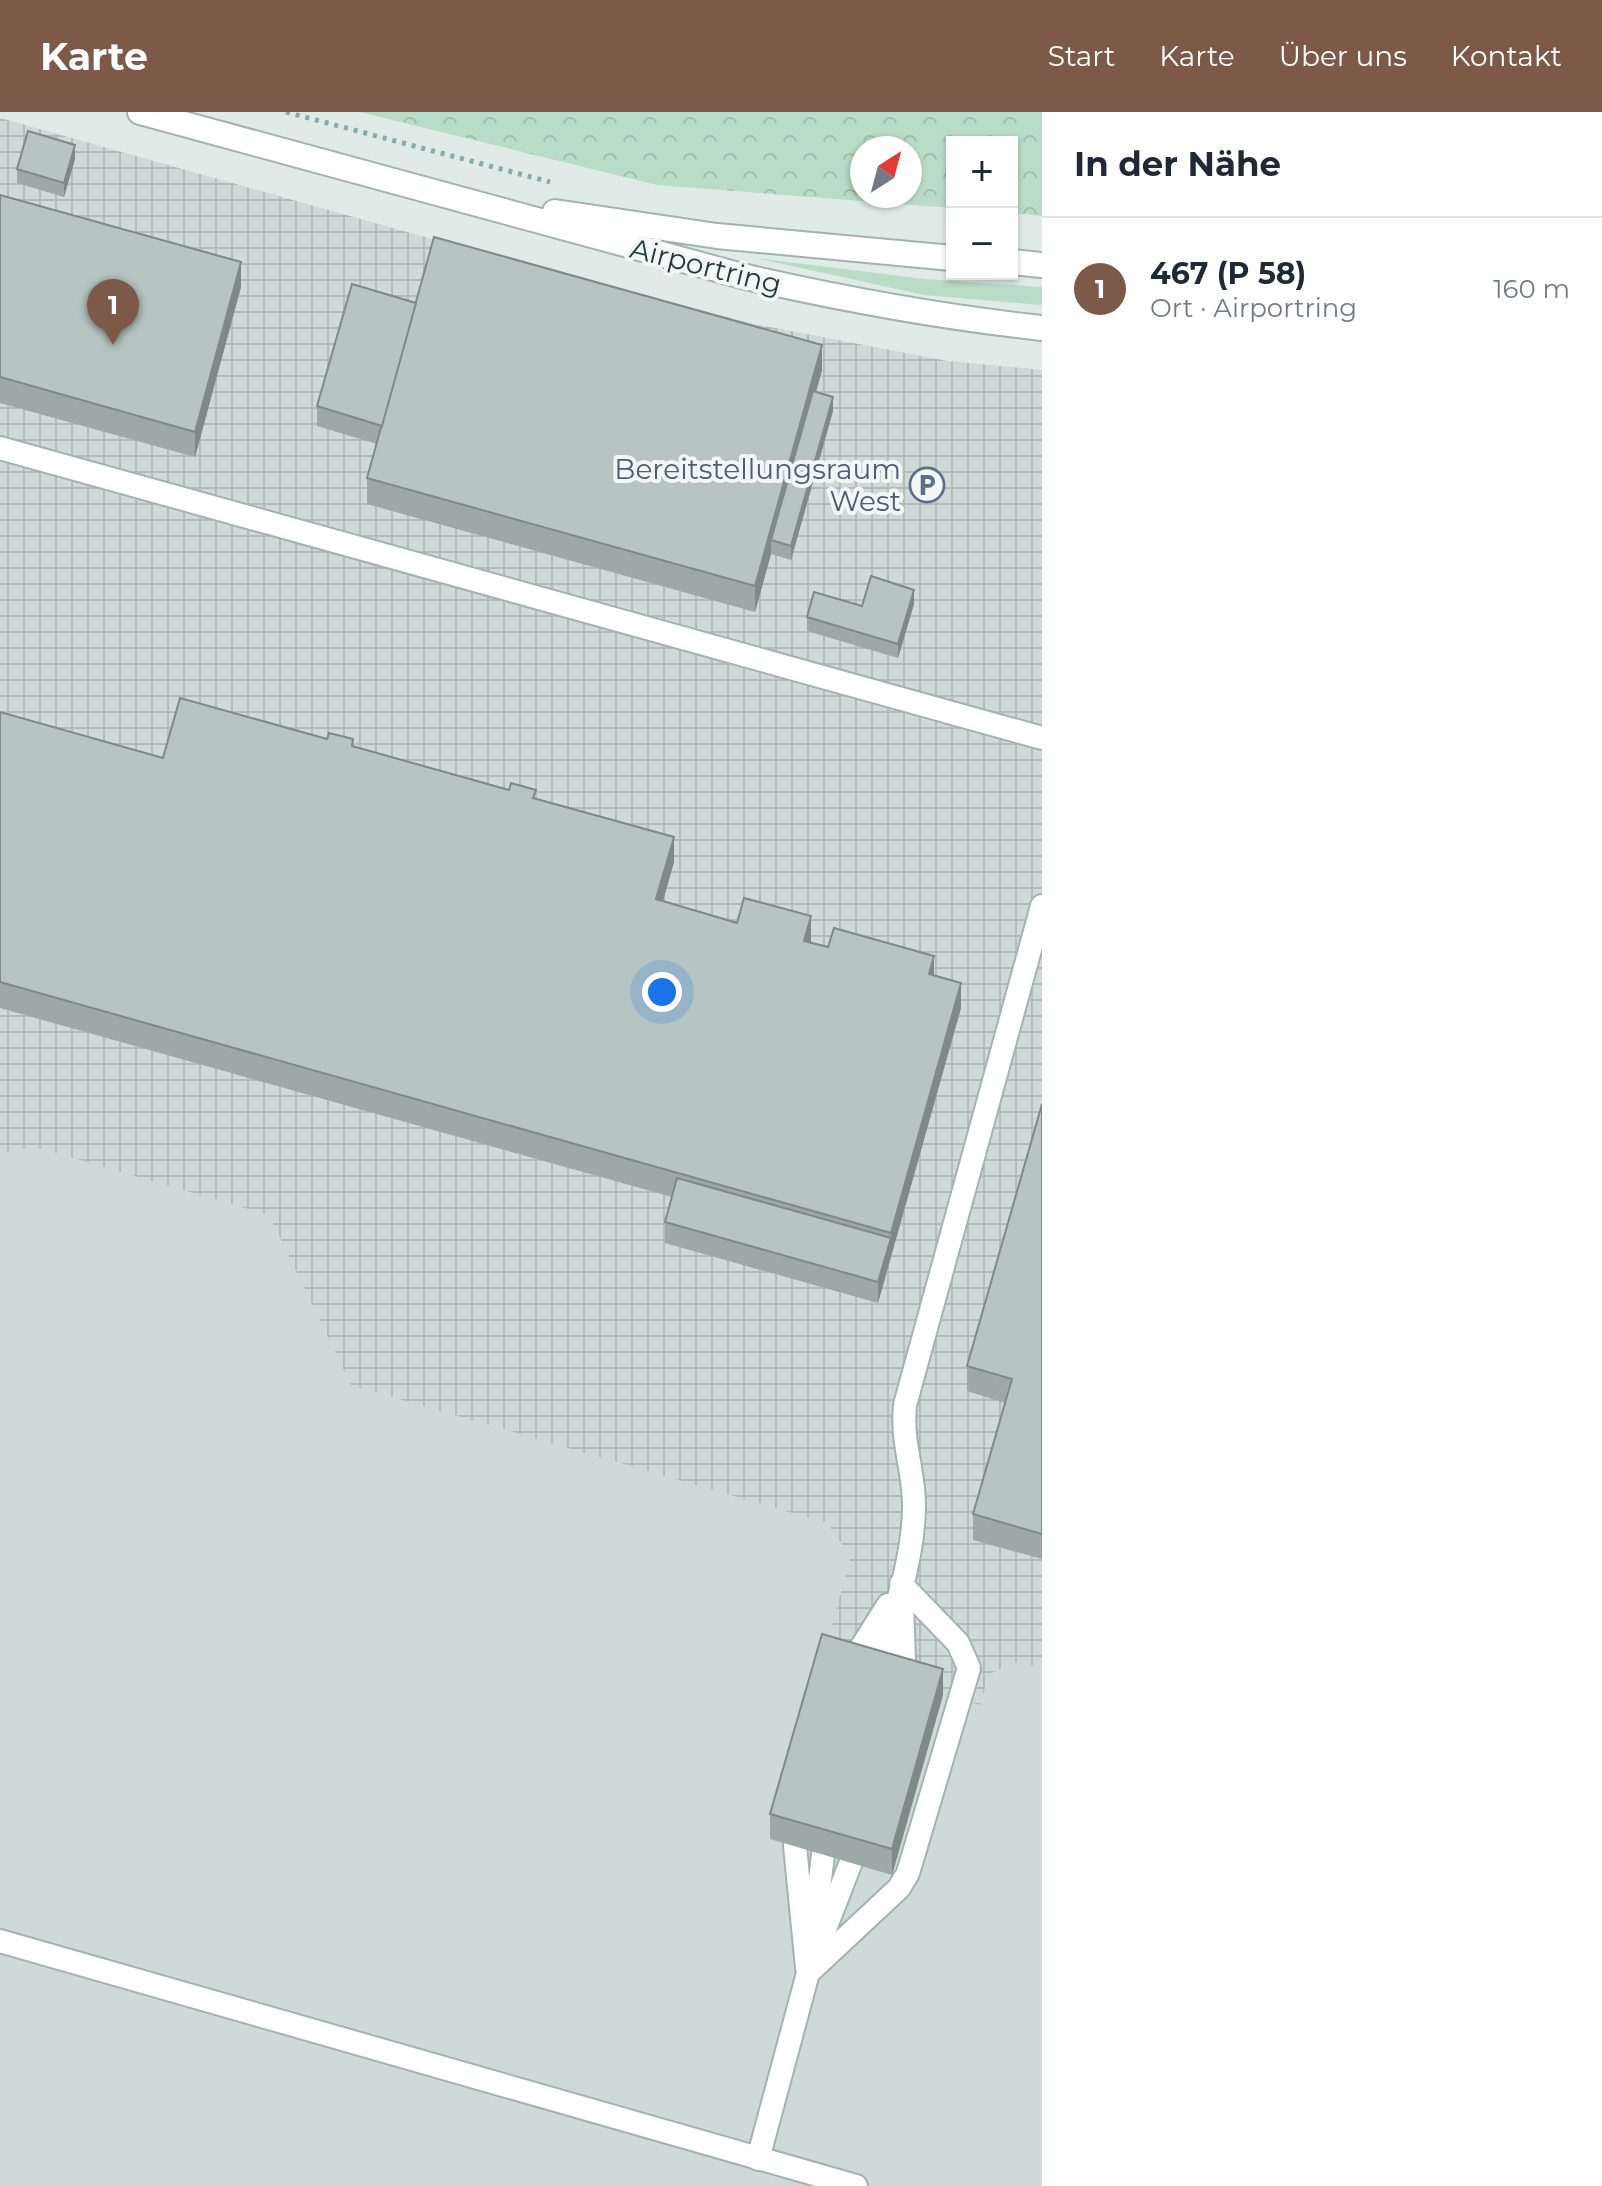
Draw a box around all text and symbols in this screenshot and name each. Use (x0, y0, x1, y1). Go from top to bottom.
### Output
text: Karte (40, 33, 148, 80)
text: Start (1048, 39, 1115, 73)
text: Karte (1159, 39, 1235, 73)
text: Über uns (1279, 39, 1407, 73)
text: Kontakt (1451, 39, 1562, 73)
north arrow (850, 136, 922, 208)
map controls (946, 136, 1018, 280)
button: + (946, 136, 1018, 208)
text: In der Nähe (1074, 143, 1281, 185)
button: − (946, 208, 1018, 280)
street label: Airportring (627, 231, 785, 301)
text: 467 (P 58) (1150, 255, 1306, 292)
text: 1 (1095, 273, 1105, 305)
text: 160 m (1493, 273, 1570, 305)
pin: 1 (87, 279, 139, 345)
text: Ort · Airportring (1150, 292, 1357, 324)
place label: Bereitstellungsraum West (614, 452, 901, 518)
parking icon: Bereitstellungsraum West (908, 466, 946, 504)
your location (642, 972, 682, 1012)

